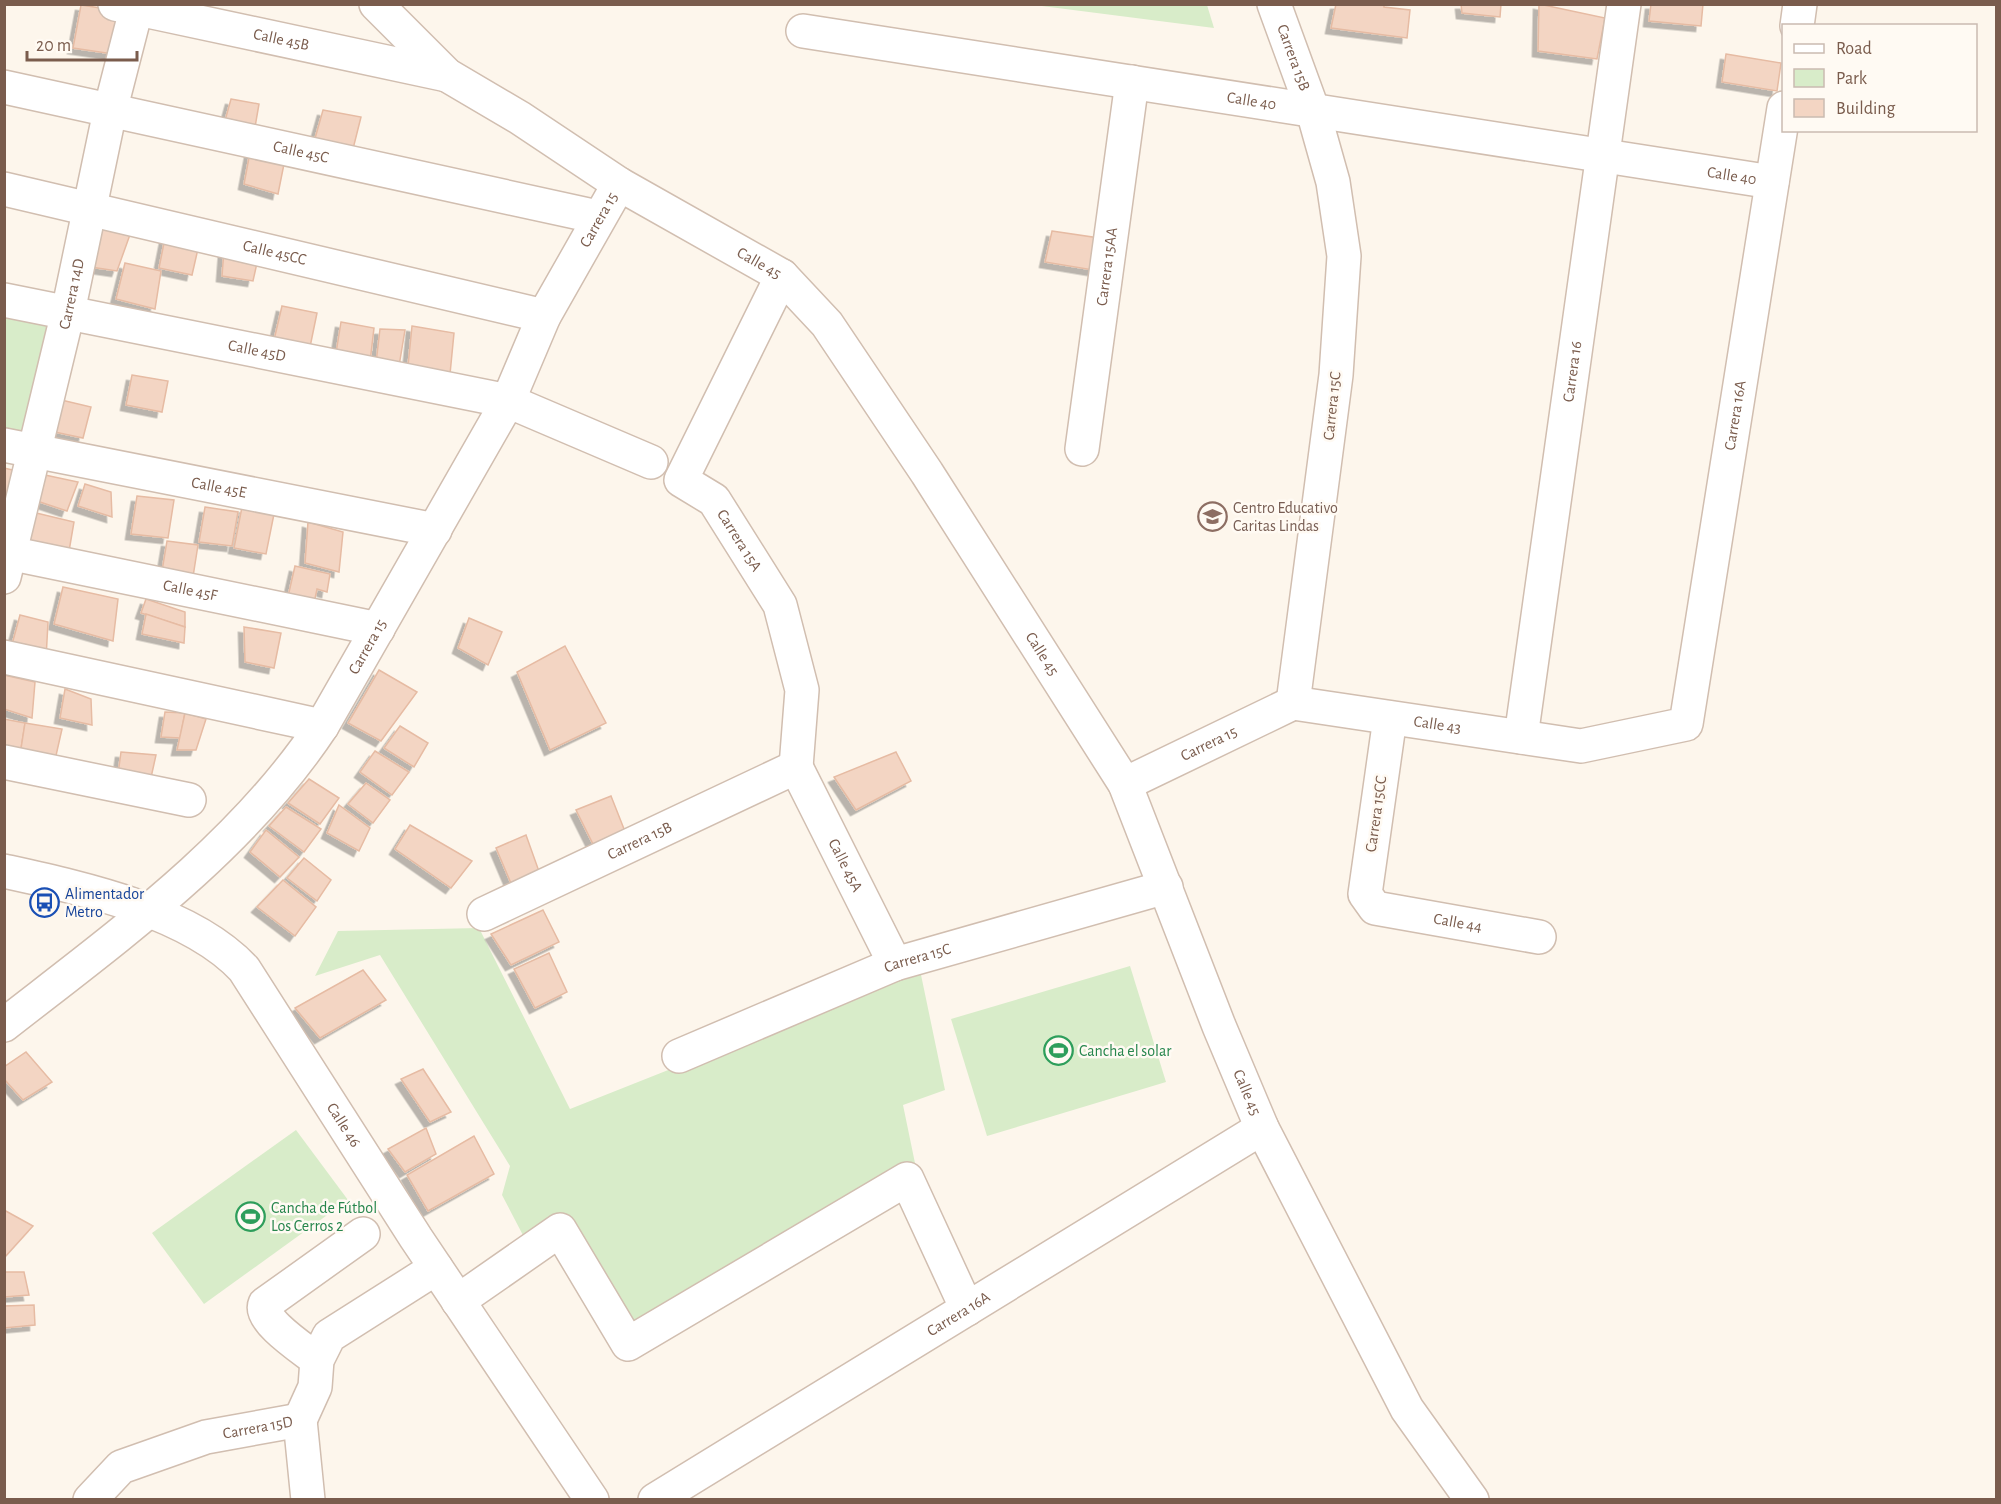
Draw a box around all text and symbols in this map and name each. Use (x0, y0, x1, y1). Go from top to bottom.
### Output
street label: Carrera 15B (1274, 22, 1313, 93)
scale bar (27, 24, 136, 62)
legend (1782, 24, 1977, 132)
street label: Calle 45B (252, 26, 311, 53)
text: 20 m (36, 37, 71, 55)
text: Road (1836, 40, 1872, 58)
text: Park (1836, 70, 1868, 88)
street label: Calle 40 (1226, 89, 1277, 113)
text: Building (1836, 100, 1896, 118)
street label: Calle 45C (272, 138, 330, 166)
street label: Calle 40 (1706, 164, 1758, 187)
street label: Carrera 15 (577, 189, 621, 250)
street label: Carrera 15AA (1094, 226, 1120, 307)
street label: Calle 45CC (241, 237, 308, 268)
street label: Calle 45 (734, 244, 784, 282)
street label: Carrera 14D (56, 257, 87, 331)
street label: Calle 45D (227, 337, 287, 364)
street label: Carrera 16 (1560, 340, 1585, 403)
street label: Carrera 15C (1320, 371, 1344, 441)
street label: Carrera 16A (1722, 379, 1749, 451)
street label: Calle 45E (190, 474, 248, 501)
place label: Centro Educativo Caritas Lindas (1233, 500, 1338, 534)
school or university icon: Centro Educativo Caritas Lindas (1196, 501, 1228, 533)
street label: Carrera 15A (714, 507, 765, 574)
street label: Calle 45F (162, 577, 220, 604)
street label: Carrera 15 (345, 616, 389, 677)
street label: Calle 45 (1023, 629, 1062, 678)
street label: Calle 43 (1412, 713, 1462, 736)
street label: Carrera 15 (1178, 723, 1240, 764)
street label: Carrera 15CC (1363, 775, 1389, 853)
street label: Carrera 15B (605, 819, 674, 863)
street label: Calle 45A (825, 836, 865, 894)
place label: Alimentador Metro (65, 886, 145, 920)
bus stop icon: Alimentador Metro (28, 887, 60, 919)
street label: Calle 44 (1432, 910, 1484, 935)
street label: Carrera 15C (882, 941, 953, 976)
sports icon: Cancha el solar (1042, 1035, 1074, 1067)
place label: Cancha el solar (1079, 1043, 1172, 1059)
street label: Calle 45 (1230, 1067, 1264, 1118)
street label: Calle 46 (324, 1100, 364, 1150)
place label: Cancha de Fútbol Los Cerros 2 (271, 1200, 377, 1234)
sports icon: Cancha de Fútbol Los Cerros 2 (234, 1201, 266, 1233)
street label: Carrera 16A (924, 1289, 993, 1339)
street label: Carrera 15D (221, 1413, 294, 1442)

